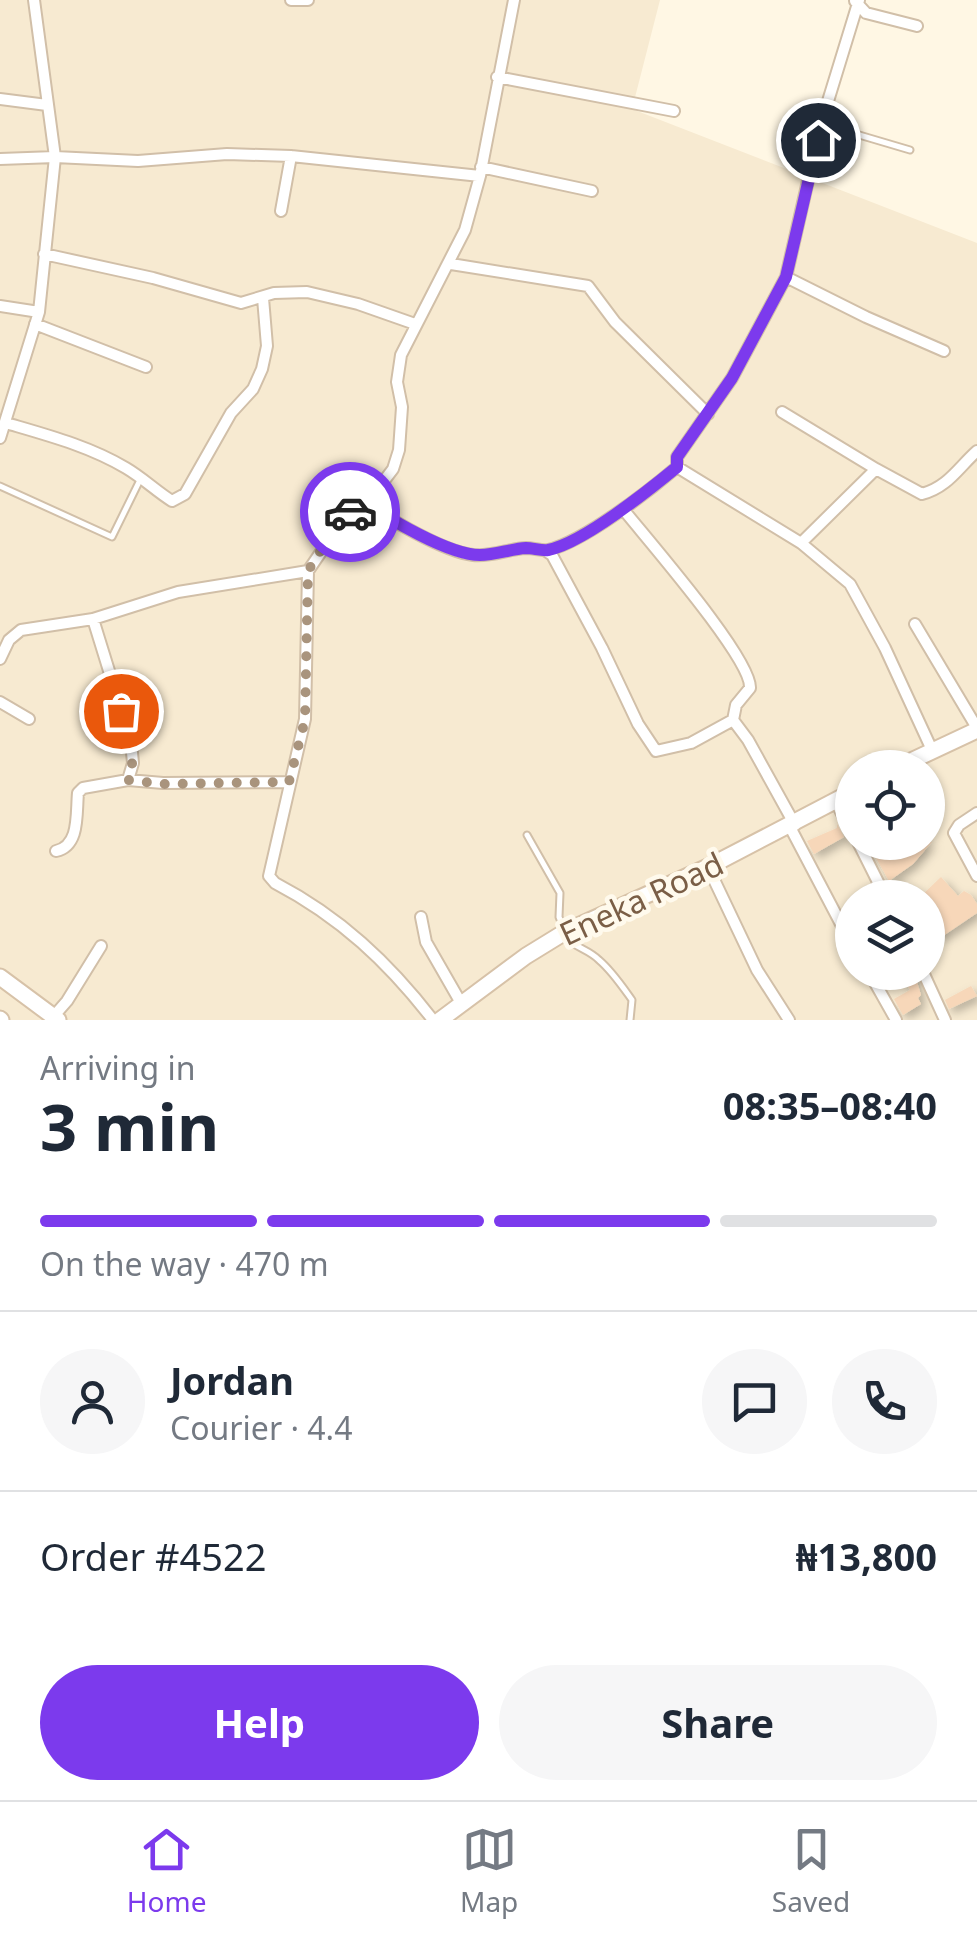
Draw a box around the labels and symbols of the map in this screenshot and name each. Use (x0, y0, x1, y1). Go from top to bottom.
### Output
pin (776, 98, 861, 183)
courier (300, 462, 400, 562)
pin (79, 669, 164, 754)
street label: Eneka Road (552, 841, 730, 955)

